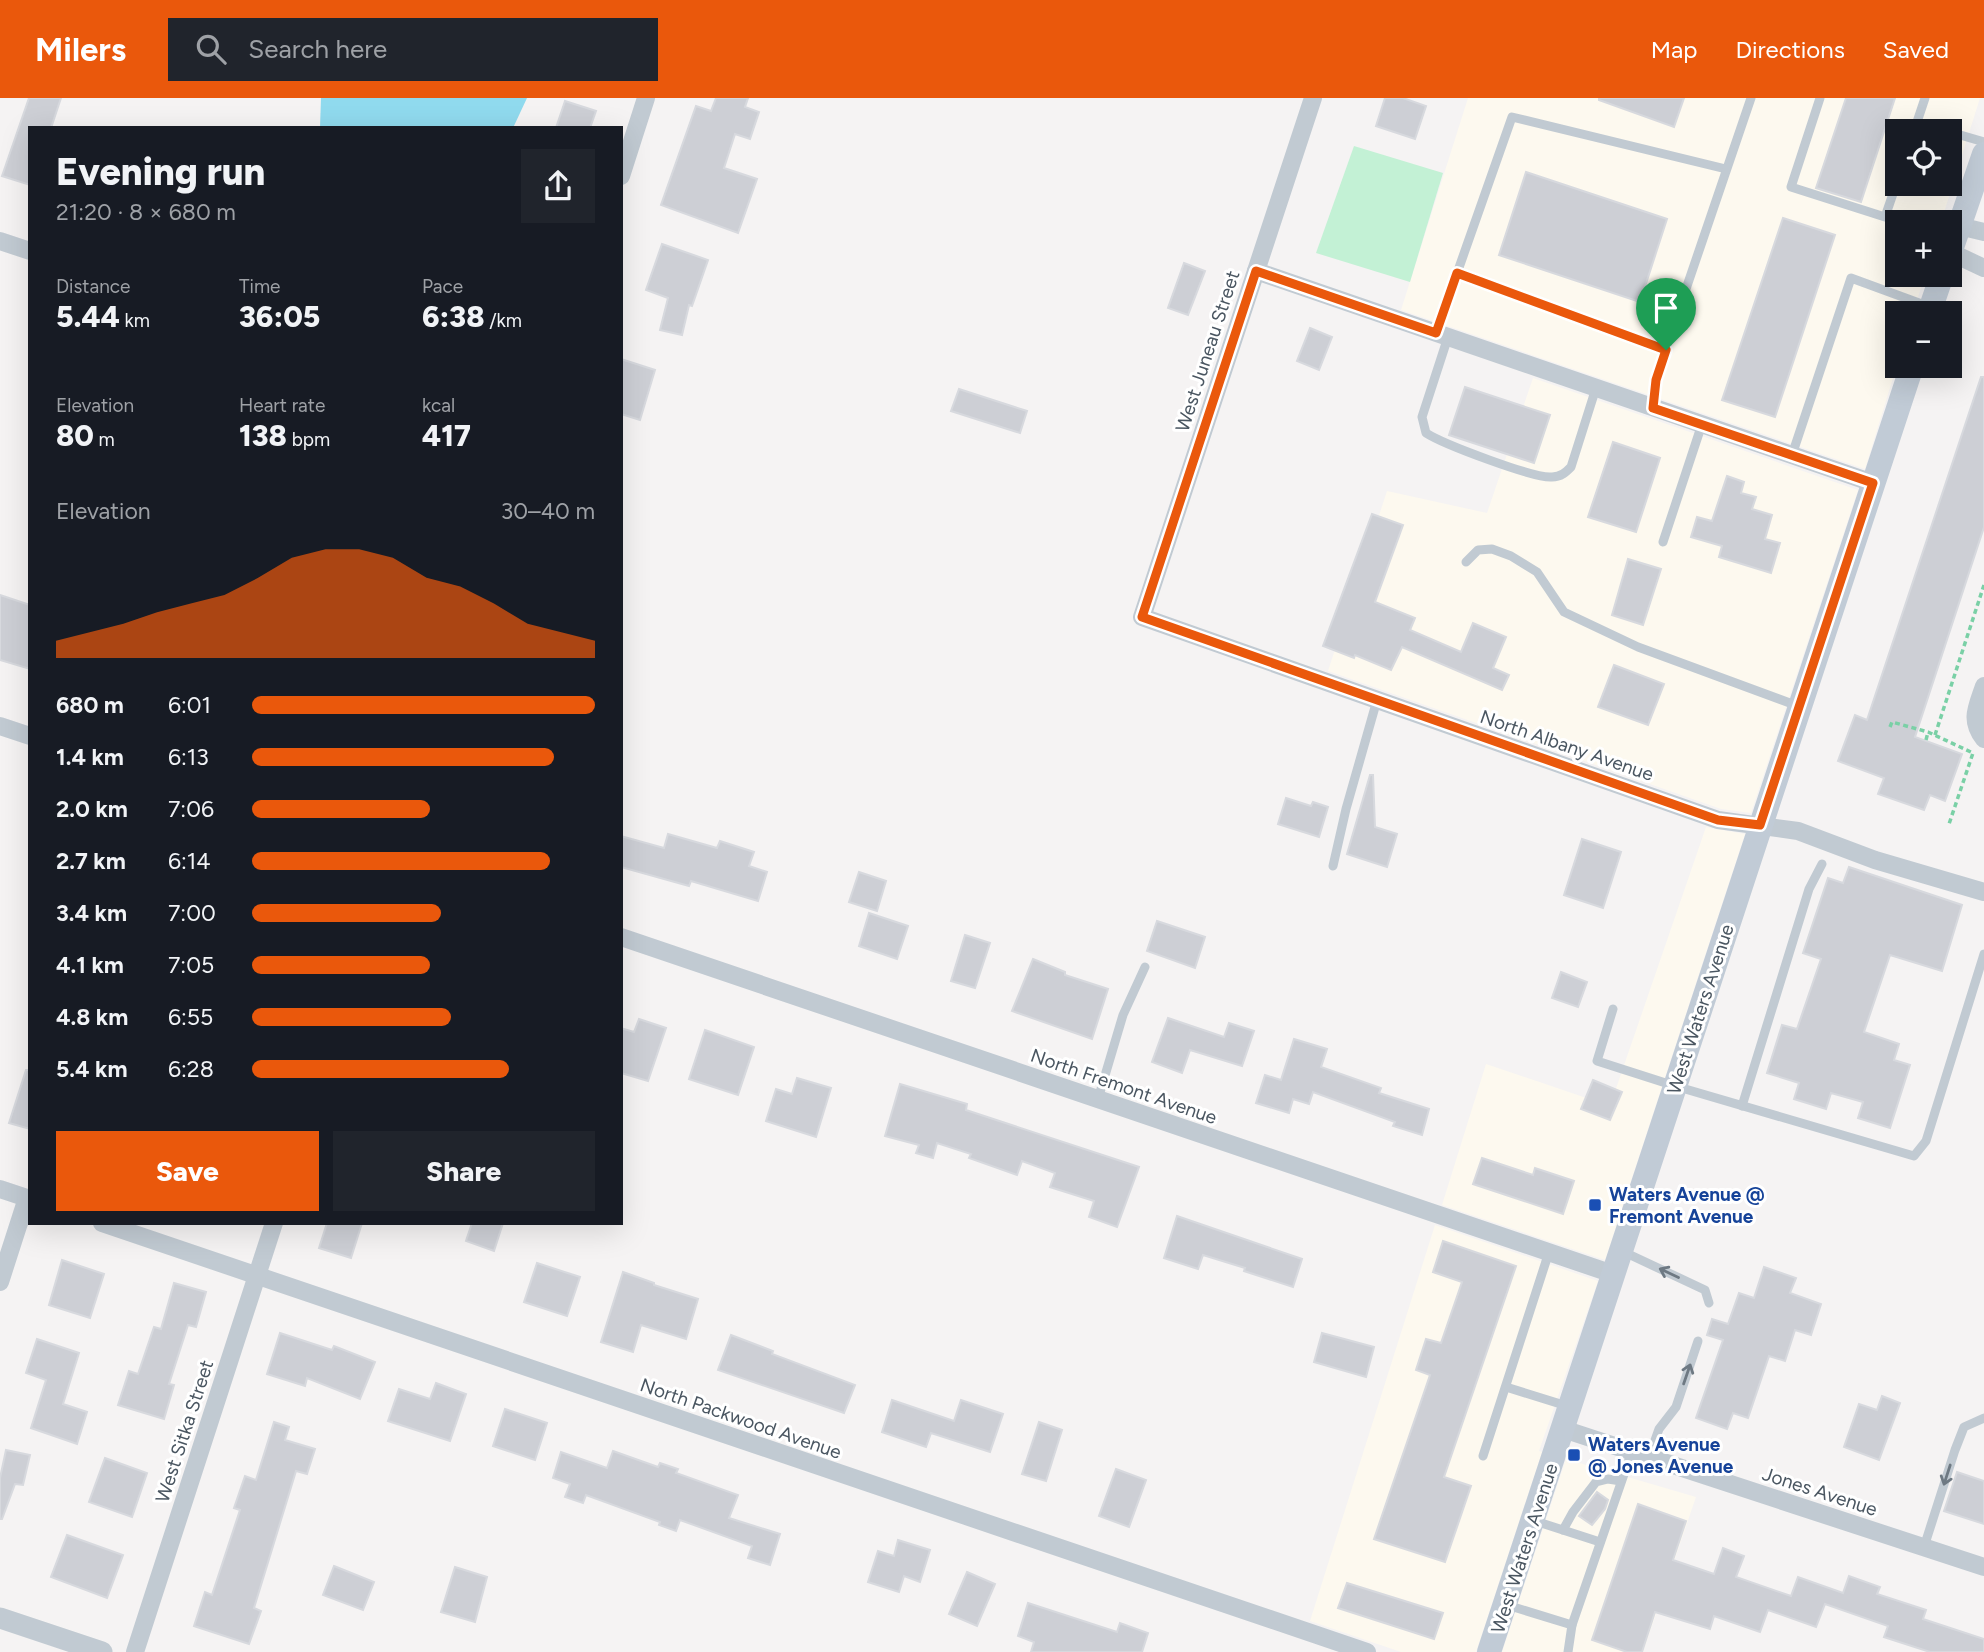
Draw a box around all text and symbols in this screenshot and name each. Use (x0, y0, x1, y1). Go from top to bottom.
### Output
search box (168, 18, 658, 81)
text: Milers (35, 30, 126, 69)
icon: search (192, 30, 230, 68)
text: Search here (248, 33, 387, 65)
text: Map (1651, 35, 1697, 64)
text: Directions (1735, 35, 1845, 64)
text: Saved (1883, 35, 1949, 64)
map controls (1885, 119, 1962, 378)
button: locate (1885, 119, 1962, 196)
text: Evening run (56, 149, 265, 195)
button: share (521, 149, 595, 223)
text: 21:20 · 8 × 680 m (56, 198, 236, 226)
button: + (1885, 210, 1962, 287)
street label: West Juneau Street (1171, 268, 1244, 435)
text: Distance (56, 275, 130, 298)
text: Time (239, 275, 280, 298)
text: Pace (422, 275, 463, 298)
pin (1636, 278, 1696, 350)
icon: arrive (1647, 289, 1685, 327)
text: 5.44 (56, 298, 120, 335)
text: 36:05 (239, 298, 320, 335)
text: 6:38 (422, 298, 484, 335)
button: − (1885, 301, 1962, 378)
text: km (120, 309, 150, 332)
text: /km (484, 309, 522, 332)
text: Elevation (56, 394, 134, 417)
text: Heart rate (239, 394, 325, 417)
text: kcal (422, 394, 455, 417)
text: 80 (56, 417, 94, 454)
text: 138 (239, 417, 287, 454)
text: 417 (422, 417, 471, 454)
text: m (94, 428, 115, 451)
text: bpm (287, 428, 330, 451)
text: Elevation (56, 497, 151, 525)
text: 30–40 m (501, 497, 595, 525)
text: 680 m (56, 691, 124, 719)
text: 6:01 (168, 691, 211, 719)
street label: North Albany Avenue (1477, 705, 1657, 786)
text: 1.4 km (56, 743, 124, 771)
text: 6:13 (168, 743, 209, 771)
text: 2.0 km (56, 795, 128, 823)
text: 7:06 (168, 795, 214, 823)
text: 2.7 km (56, 847, 126, 875)
text: 6:14 (168, 847, 211, 875)
text: 3.4 km (56, 899, 127, 927)
text: 7:00 (168, 899, 216, 927)
street label: West Waters Avenue (1662, 921, 1739, 1097)
text: 4.1 km (56, 951, 124, 979)
text: 7:05 (168, 951, 214, 979)
text: 4.8 km (56, 1003, 128, 1031)
text: 6:55 (168, 1003, 213, 1031)
street label: North Fremont Avenue (1028, 1044, 1220, 1129)
text: 5.4 km (56, 1055, 128, 1083)
text: 6:28 (168, 1055, 214, 1083)
button: Save (56, 1131, 319, 1211)
button: Share (333, 1131, 595, 1211)
place label: Waters Avenue @ Fremont Avenue (1609, 1183, 1765, 1228)
marker: Waters Avenue @ Fremont Avenue (1587, 1197, 1603, 1213)
one-way arrow (1659, 1266, 1681, 1279)
street label: West Sitka Street (151, 1357, 218, 1505)
one-way arrow (1681, 1363, 1694, 1385)
street label: North Packwood Avenue (637, 1373, 845, 1464)
place label: Waters Avenue @ Jones Avenue (1588, 1433, 1734, 1478)
marker: Waters Avenue @ Jones Avenue (1566, 1447, 1582, 1463)
street label: West Waters Avenue (1486, 1460, 1563, 1636)
street label: Jones Avenue (1759, 1462, 1880, 1521)
one-way arrow (1940, 1463, 1952, 1485)

